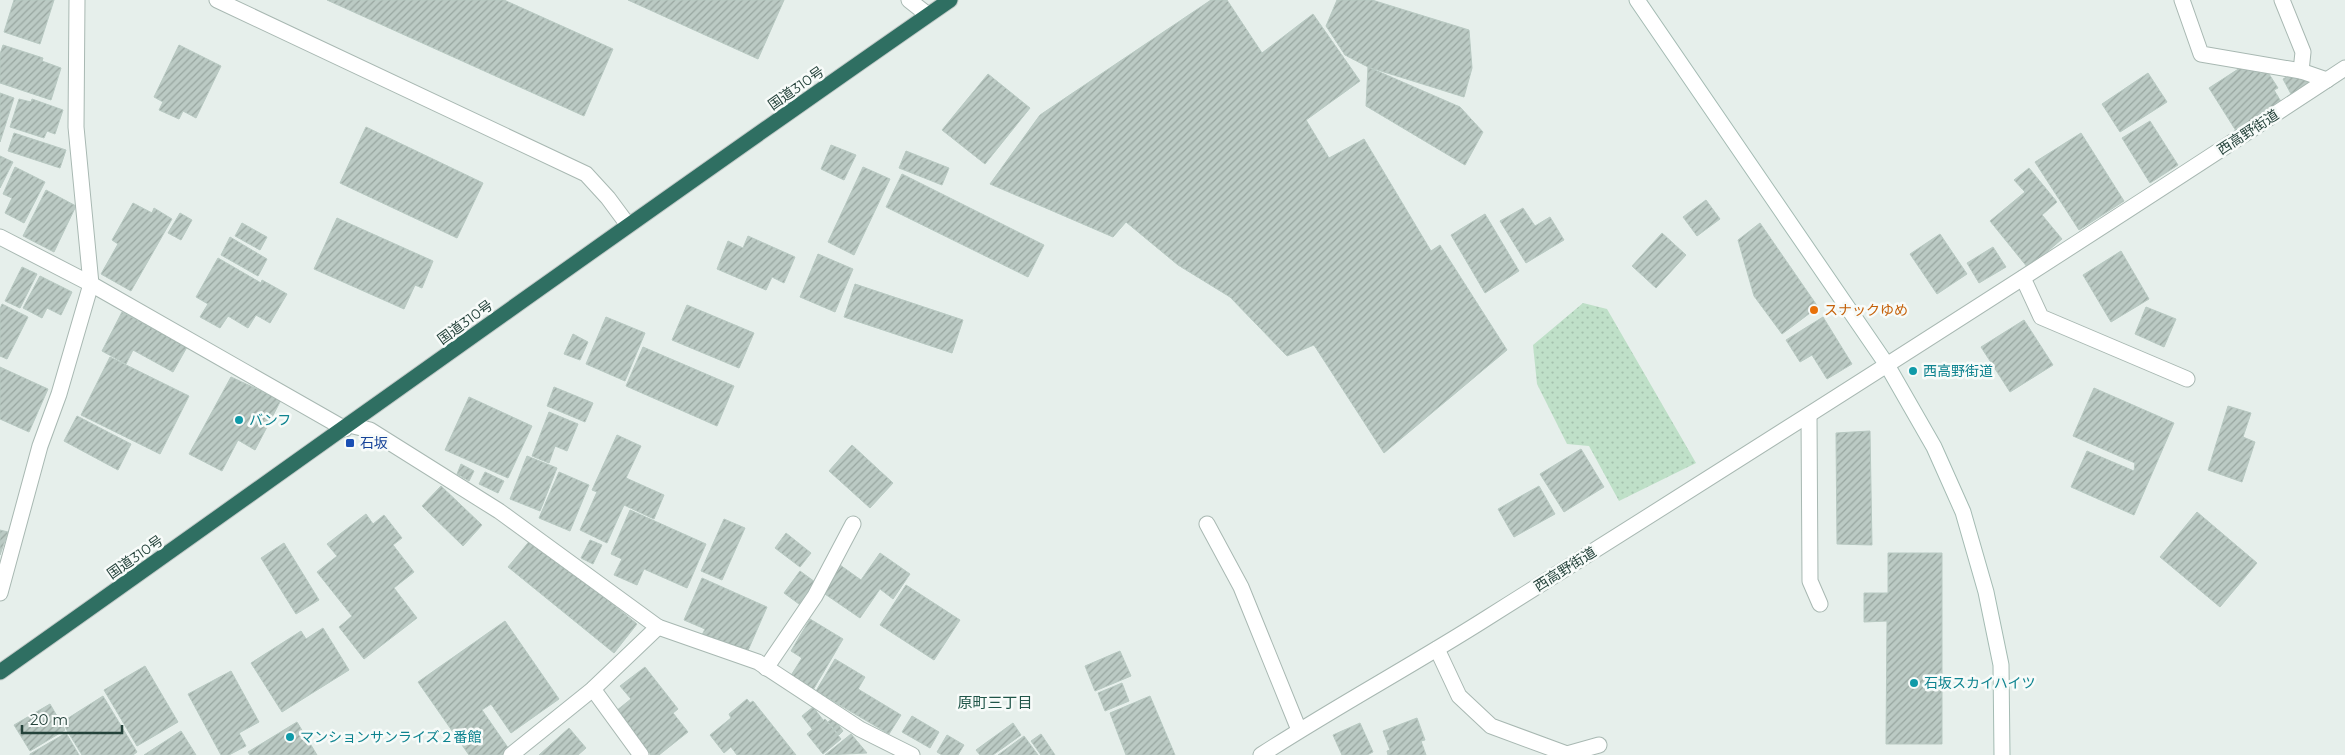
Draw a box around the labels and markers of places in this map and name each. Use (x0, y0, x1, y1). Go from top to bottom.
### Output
place label: スナックゆめ (1824, 301, 1908, 319)
marker: スナックゆめ (1808, 304, 1820, 316)
place label: 西高野街道 (1923, 362, 1993, 380)
marker: 西高野街道 (1907, 365, 1919, 377)
place label: バンフ (249, 411, 291, 429)
marker: バンフ (233, 414, 245, 426)
place label: 石坂 (360, 434, 388, 452)
marker: 石坂 (344, 437, 356, 449)
place label: 石坂スカイハイツ (1924, 674, 2035, 692)
marker: 石坂スカイハイツ (1908, 677, 1920, 689)
place label: マンションサンライズ２番館 (300, 728, 482, 746)
marker: マンションサンライズ２番館 (284, 731, 296, 743)

